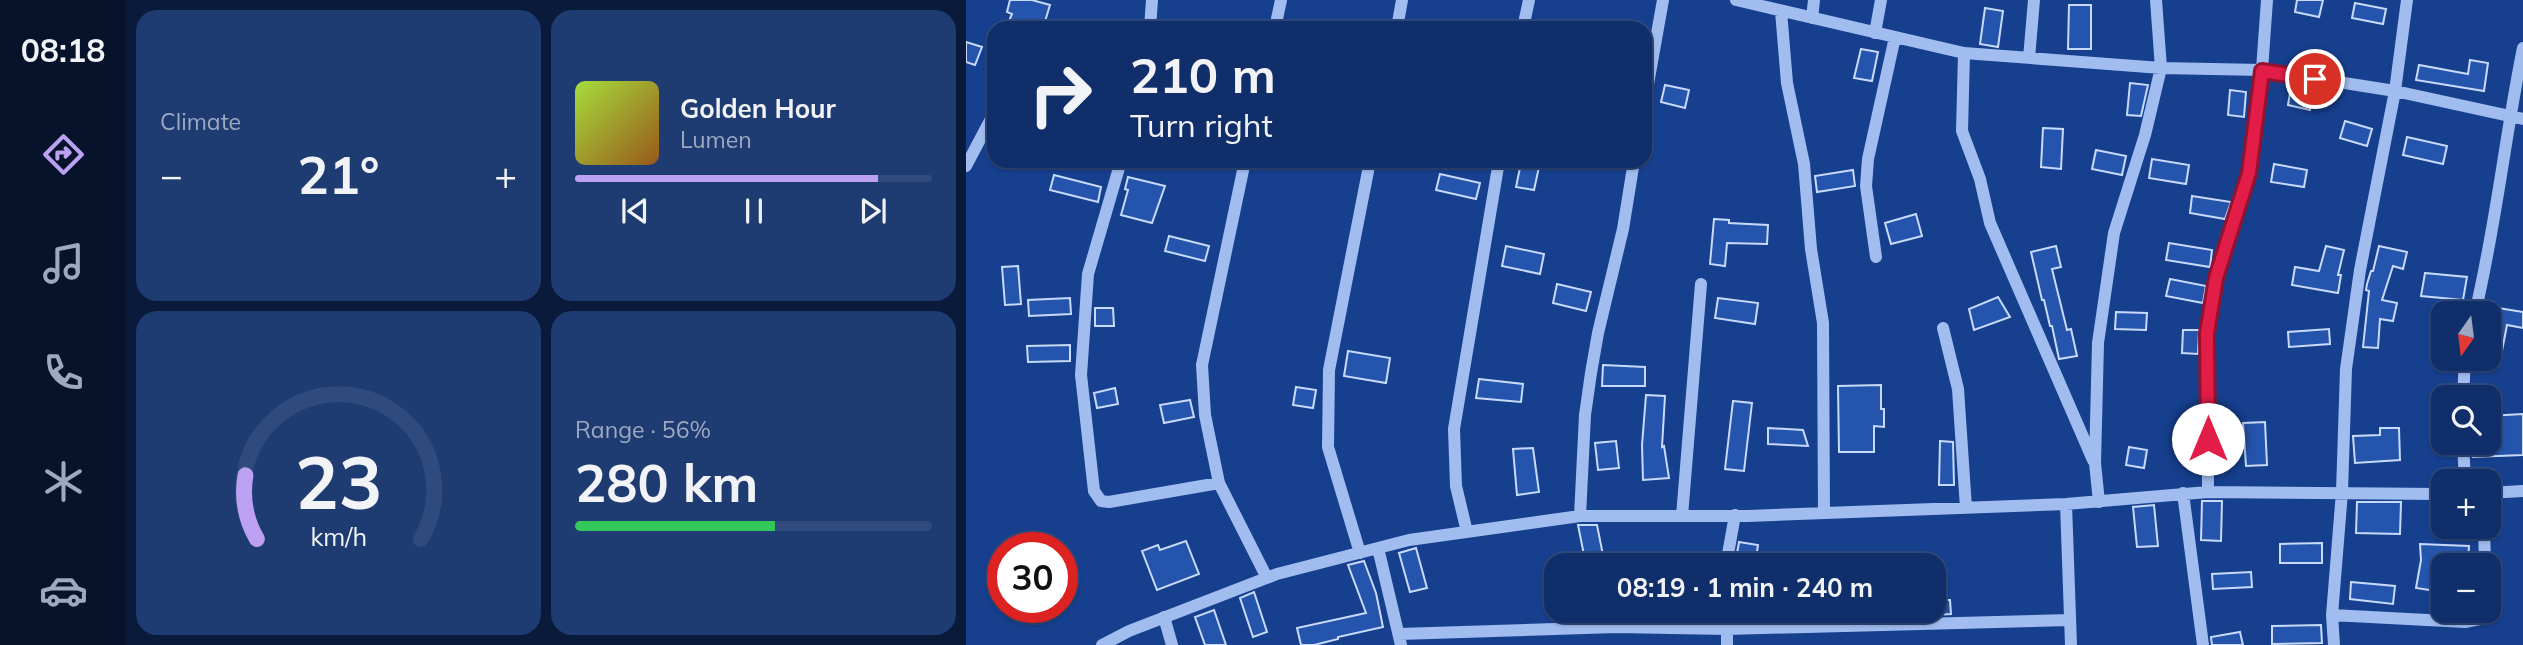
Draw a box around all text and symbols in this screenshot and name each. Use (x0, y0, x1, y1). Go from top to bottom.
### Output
text: 08:18 (21, 30, 105, 70)
text: 210 m (1130, 44, 1276, 105)
icon: right (1015, 49, 1106, 140)
pin (2285, 49, 2345, 109)
icon: arrive (2296, 60, 2334, 98)
text: Golden Hour (680, 92, 836, 125)
text: Turn right (1130, 105, 1273, 145)
text: Climate (160, 107, 241, 136)
text: Lumen (680, 125, 752, 154)
icon: directions (39, 130, 88, 179)
text: 21° (297, 142, 380, 207)
text: − (160, 151, 183, 199)
text: + (494, 151, 517, 199)
icon: previous (616, 192, 654, 230)
icon: pause (735, 192, 773, 230)
icon: next (854, 192, 892, 230)
icon: music (39, 239, 88, 288)
north arrow (2431, 301, 2501, 371)
map controls (2431, 301, 2501, 623)
icon: phone (39, 348, 88, 397)
button: search (2431, 385, 2501, 455)
position arrow (2171, 402, 2245, 476)
text: Range · 56% (575, 415, 711, 444)
text: 23 (295, 436, 382, 527)
text: 280 km (575, 450, 758, 515)
icon: climate (39, 457, 88, 506)
button: + (2431, 469, 2501, 539)
text: km/h (310, 521, 367, 552)
speed limit sign: 30 (987, 532, 1078, 623)
button: − (2431, 553, 2501, 623)
icon: car (39, 566, 88, 615)
text: 08:19 · 1 min · 240 m (1617, 571, 1873, 604)

